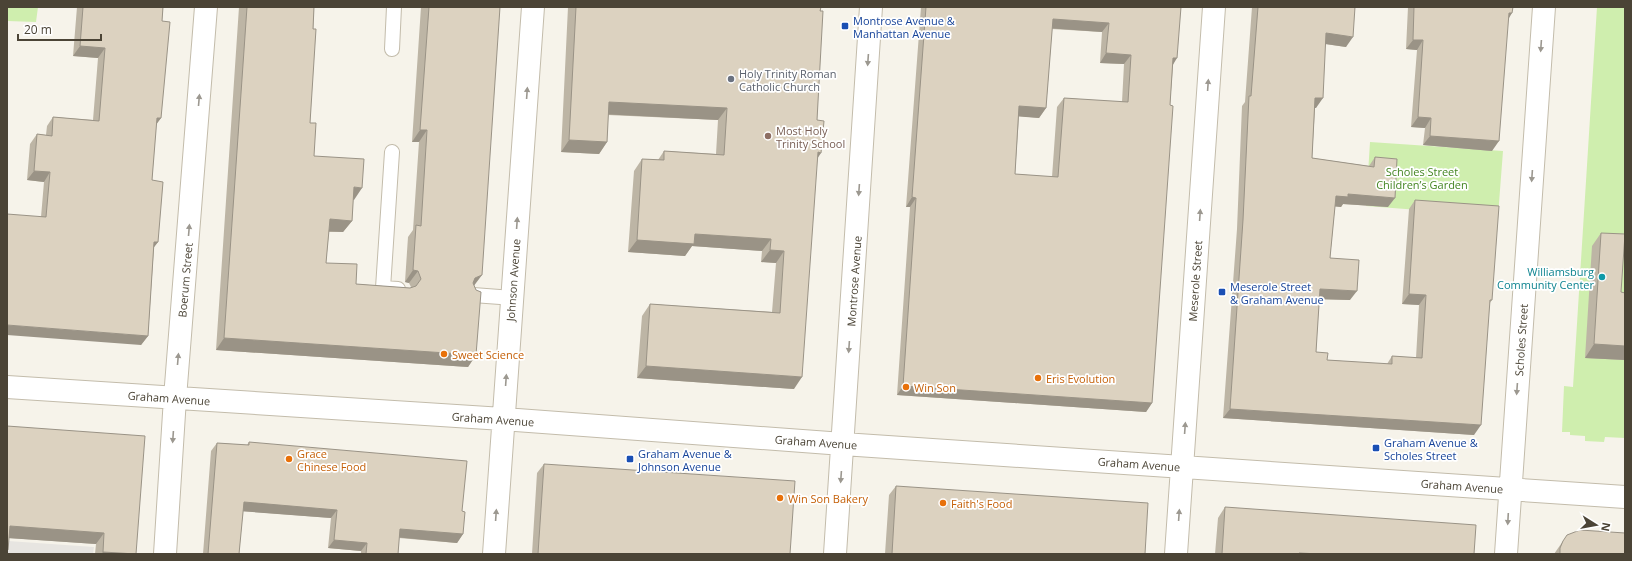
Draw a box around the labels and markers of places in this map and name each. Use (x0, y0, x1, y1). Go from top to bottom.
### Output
place label: Montrose Avenue & Manhattan Avenue (853, 13, 955, 41)
marker: Montrose Avenue & Manhattan Avenue (840, 21, 850, 31)
place label: Holy Trinity Roman Catholic Church (739, 66, 836, 94)
marker: Holy Trinity Roman Catholic Church (726, 74, 736, 84)
place label: Most Holy Trinity School (776, 123, 845, 151)
marker: Most Holy Trinity School (763, 131, 773, 141)
place label: Williamsburg Community Center (1497, 264, 1594, 292)
marker: Williamsburg Community Center (1597, 272, 1607, 282)
place label: Meserole Street & Graham Avenue (1230, 279, 1324, 307)
marker: Meserole Street & Graham Avenue (1217, 287, 1227, 297)
place label: Sweet Science (452, 347, 524, 362)
marker: Sweet Science (439, 349, 449, 359)
place label: Eris Evolution (1046, 371, 1115, 386)
marker: Eris Evolution (1033, 373, 1043, 383)
place label: Win Son (914, 380, 956, 395)
marker: Win Son (901, 382, 911, 392)
place label: Graham Avenue & Scholes Street (1384, 435, 1478, 463)
marker: Graham Avenue & Scholes Street (1371, 443, 1381, 453)
place label: Grace Chinese Food (297, 446, 366, 474)
place label: Graham Avenue & Johnson Avenue (637, 446, 732, 474)
marker: Grace Chinese Food (284, 454, 294, 464)
marker: Graham Avenue & Johnson Avenue (625, 454, 635, 464)
place label: Win Son Bakery (788, 491, 868, 506)
marker: Win Son Bakery (775, 493, 785, 503)
place label: Faith's Food (951, 496, 1012, 511)
marker: Faith's Food (938, 498, 948, 508)

